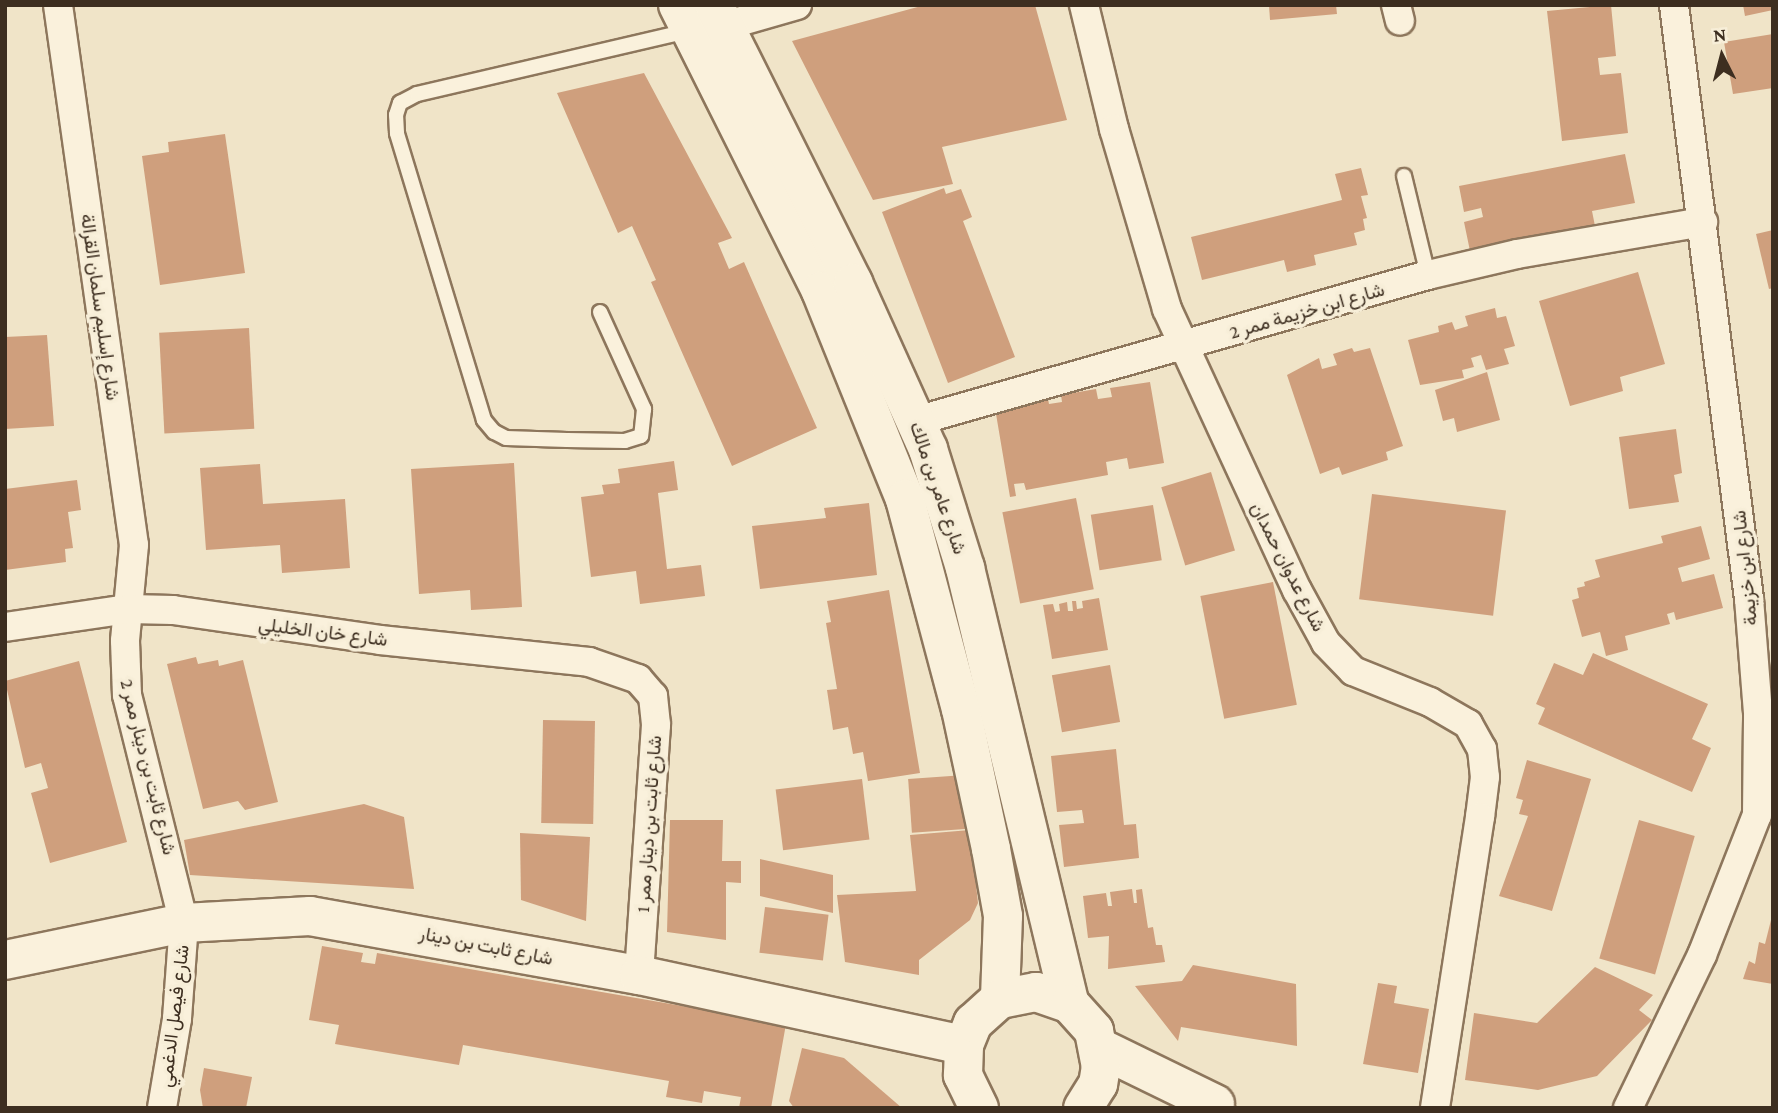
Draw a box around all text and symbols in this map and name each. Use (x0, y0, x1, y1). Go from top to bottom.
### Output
north arrow (1687, 21, 1757, 91)
text: N (1712, 23, 1727, 46)
street label: شارع إسليم سلمان القرالة (76, 212, 124, 402)
street label: شارع ابن خزيمة ممر 2 (1227, 278, 1387, 344)
street label: شارع عامر بن مالك (905, 419, 971, 557)
street label: شارع عدوان حمدان (1246, 499, 1330, 635)
street label: شارع ابن خزيمة (1728, 509, 1762, 627)
street label: شارع خان الخليلي (257, 613, 389, 651)
street label: شارع ثابت بن دينار ممر 2 (115, 677, 181, 857)
street label: شارع ثابت بن دينار ممر 1 (631, 735, 667, 913)
street label: شارع ثابت بن دينار (417, 922, 555, 970)
street label: شارع فيصل الدغمي (154, 943, 194, 1089)

